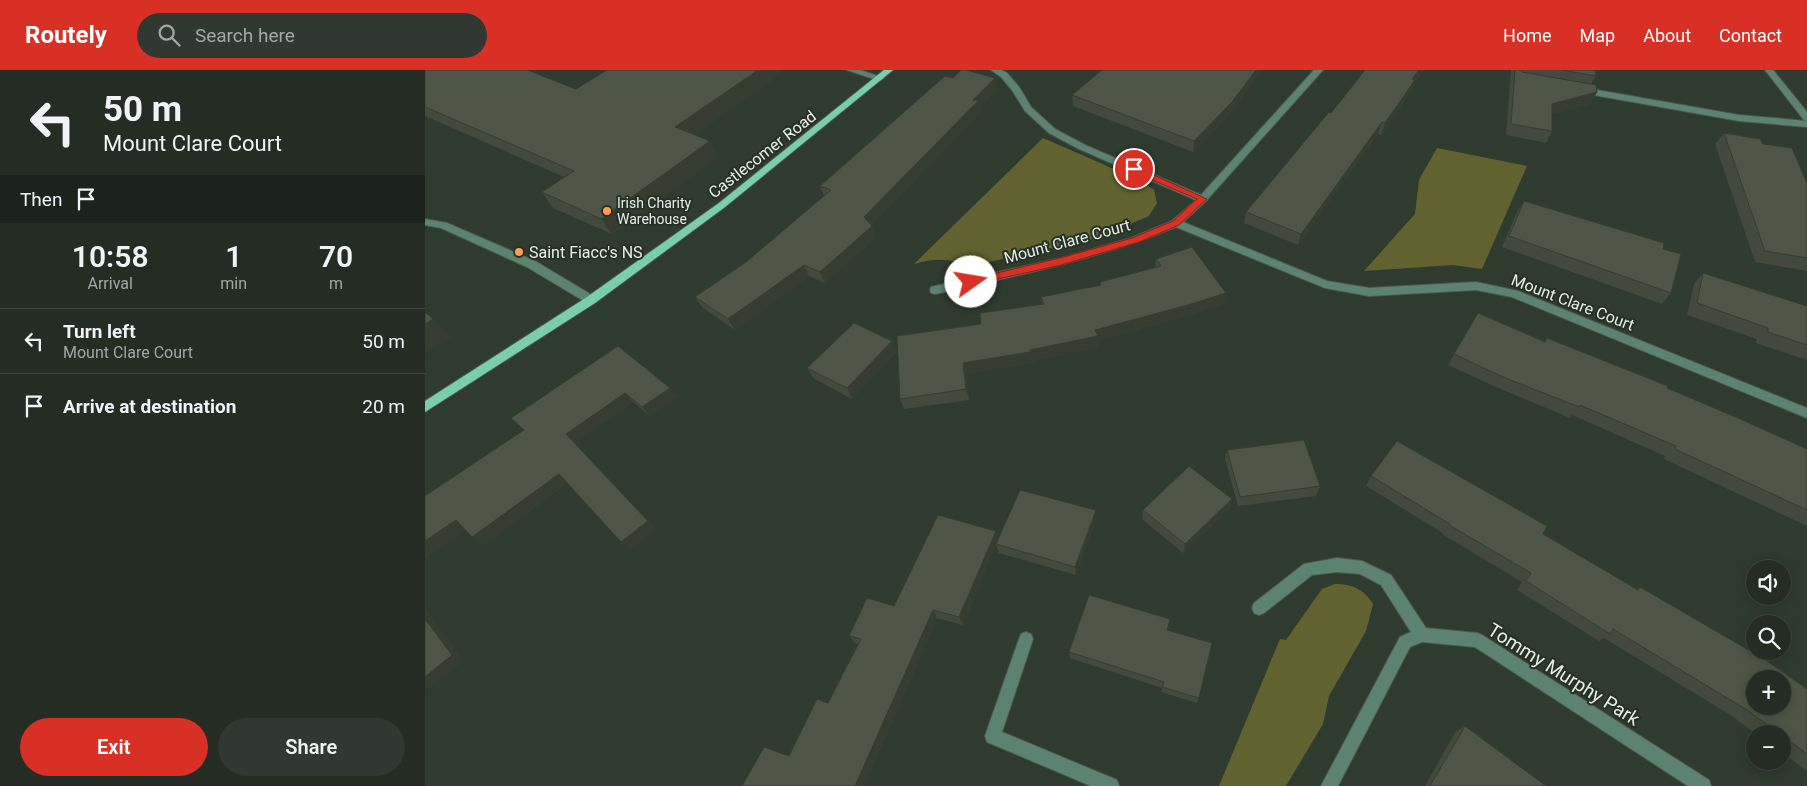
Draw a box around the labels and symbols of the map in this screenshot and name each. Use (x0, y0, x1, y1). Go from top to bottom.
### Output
street label: Castlecomer Road (705, 107, 820, 202)
pin (1113, 148, 1155, 190)
place label: Irish Charity Warehouse (617, 195, 692, 227)
marker: Irish Charity Warehouse (601, 205, 613, 217)
street label: Mount Clare Court (1002, 215, 1132, 267)
place label: Saint Fiacc's NS (529, 243, 643, 262)
marker: Saint Fiacc's NS (513, 246, 525, 258)
position arrow (944, 255, 996, 307)
street label: Mount Clare Court (1509, 270, 1637, 335)
street label: Tommy Murphy Park (1483, 618, 1644, 731)

